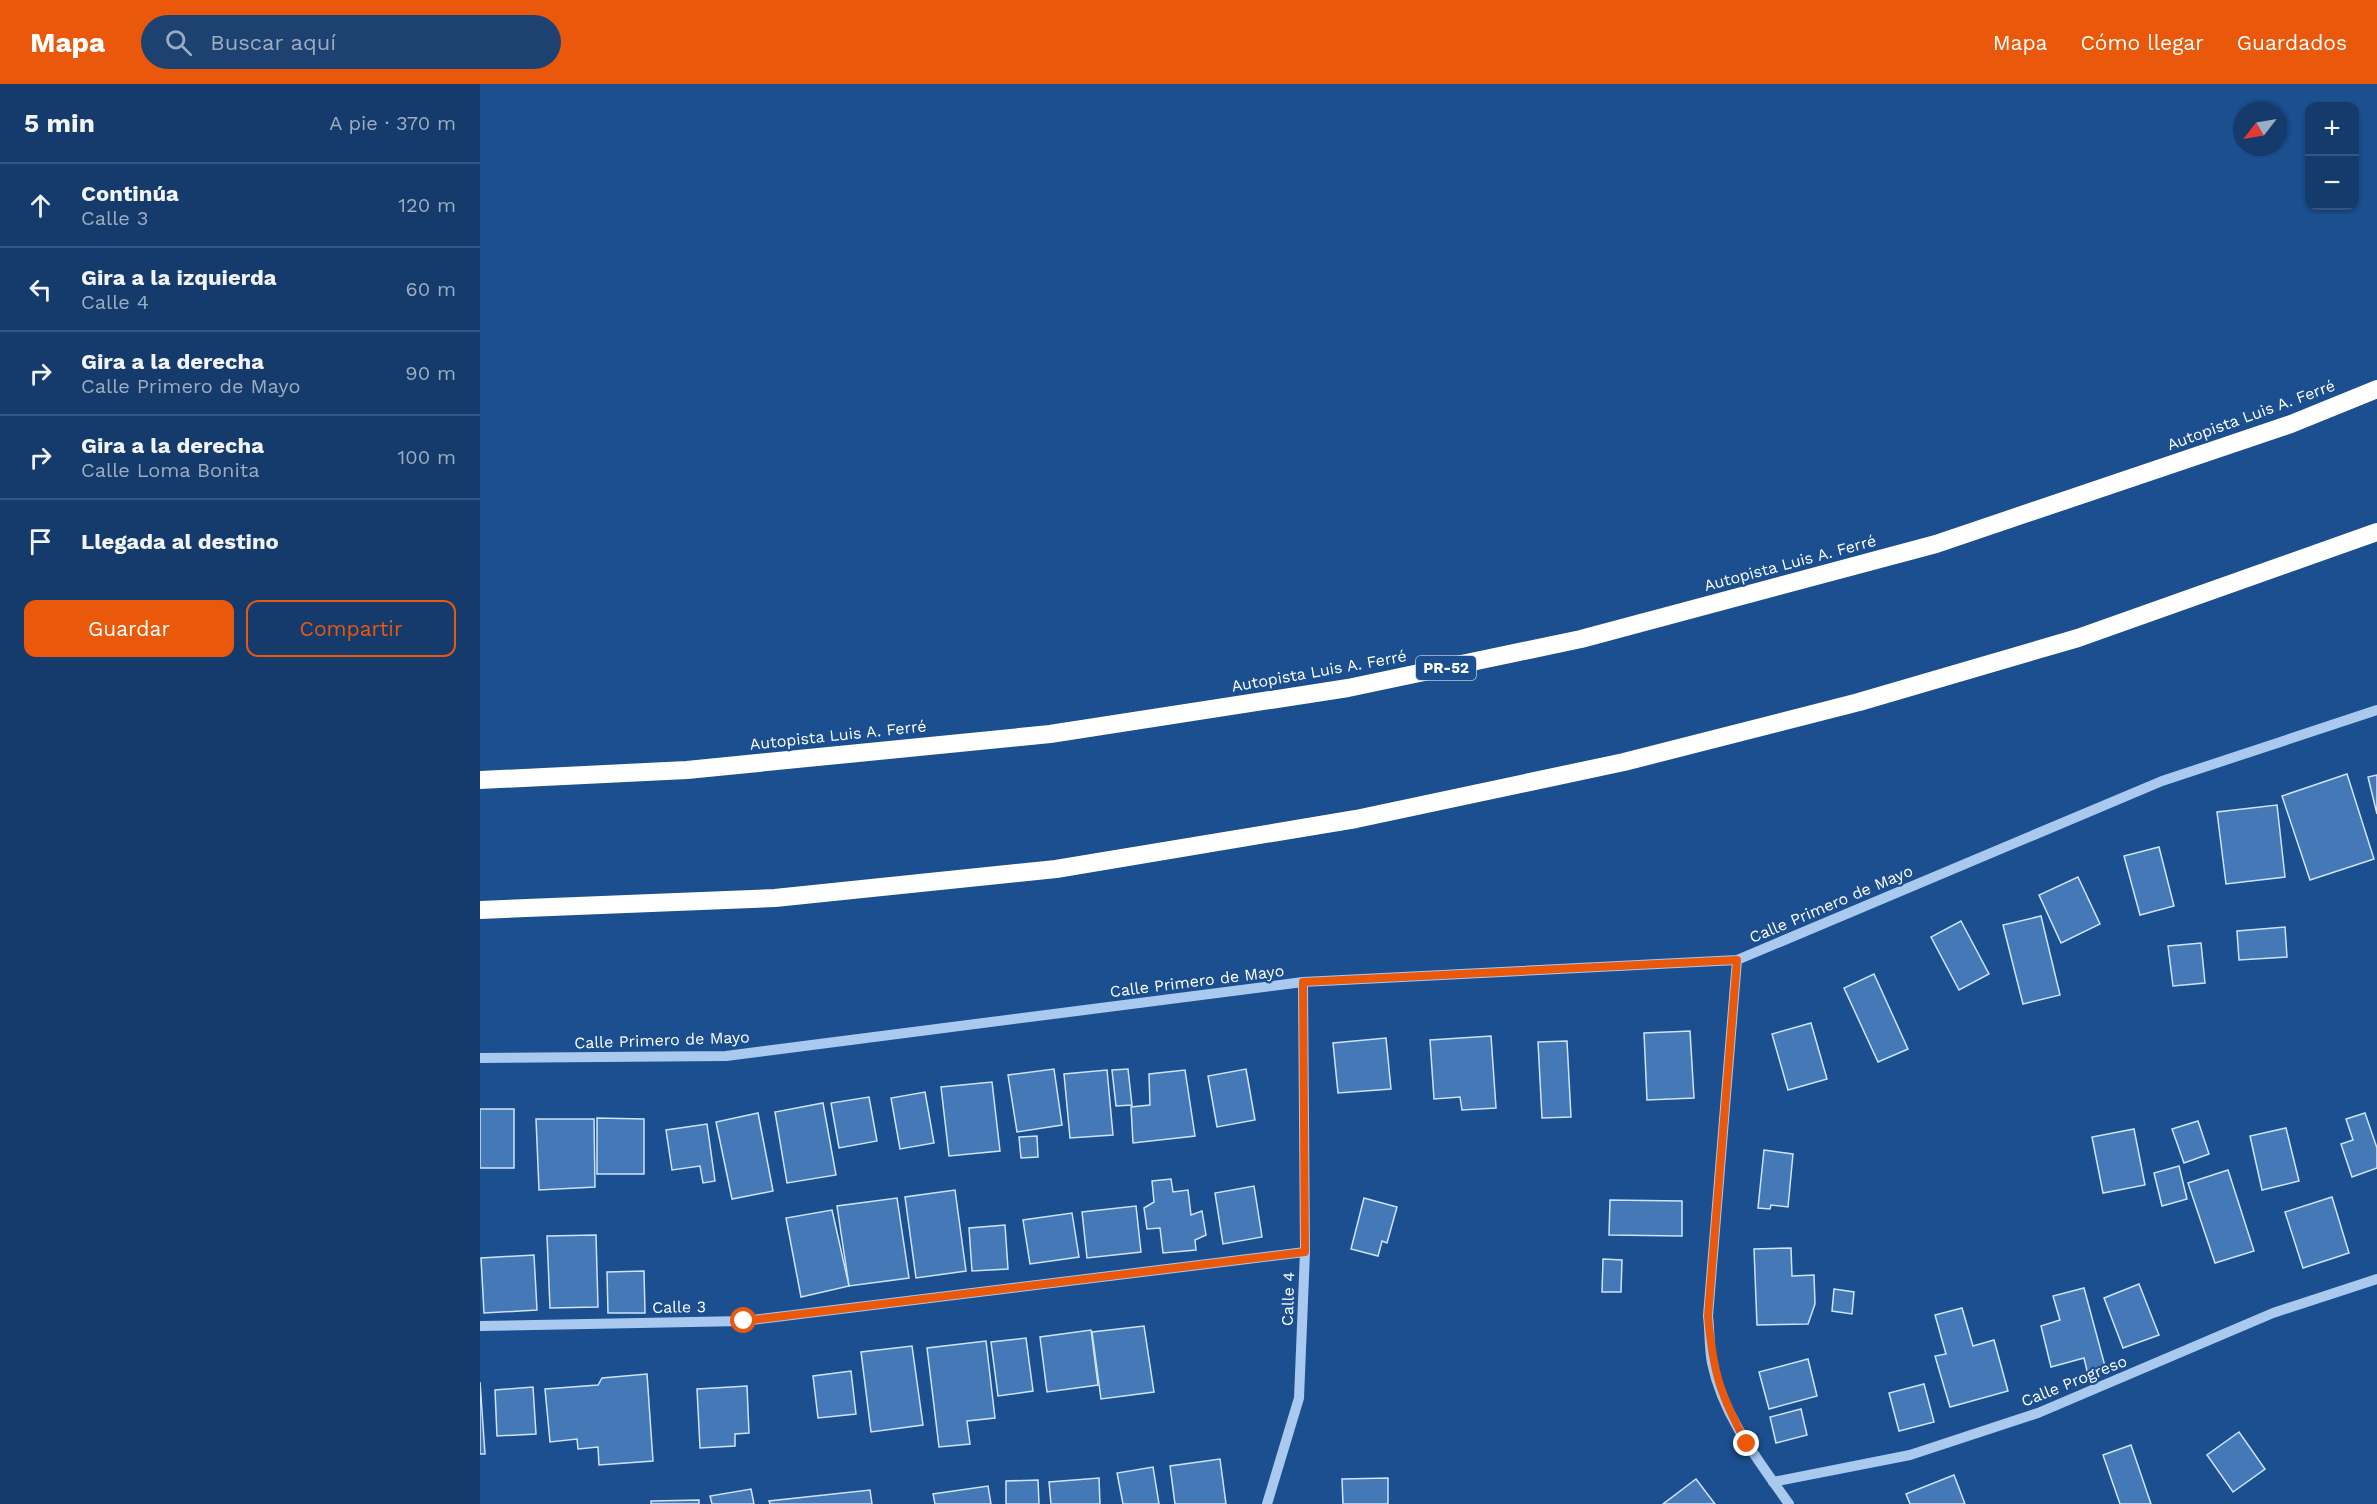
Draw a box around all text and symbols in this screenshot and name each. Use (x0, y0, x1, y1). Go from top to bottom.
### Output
search box (141, 15, 561, 69)
text: Mapa (30, 26, 105, 59)
icon: search (162, 26, 195, 59)
text: Buscar aquí (210, 30, 336, 55)
text: Mapa (1993, 30, 2047, 55)
text: Cómo llegar (2080, 30, 2204, 55)
text: Guardados (2237, 30, 2347, 55)
north arrow (2233, 102, 2287, 156)
map controls (2305, 102, 2359, 210)
button: + (2305, 102, 2359, 156)
text: 5 min (24, 108, 95, 138)
text: A pie · 370 m (329, 111, 456, 135)
button: − (2305, 156, 2359, 210)
text: Continúa (81, 181, 179, 206)
icon: ahead (24, 189, 57, 222)
text: 120 m (398, 193, 456, 217)
text: Calle 3 (81, 206, 148, 230)
text: Gira a la izquierda (81, 265, 277, 290)
icon: left (24, 273, 57, 306)
text: 60 m (406, 277, 456, 301)
text: Calle 4 (81, 290, 149, 314)
text: Gira a la derecha (81, 349, 264, 374)
icon: right (24, 357, 57, 390)
text: 90 m (405, 361, 456, 385)
text: Calle Primero de Mayo (81, 374, 301, 398)
street label: Autopista Luis A. Ferré (2164, 376, 2338, 454)
text: Gira a la derecha (81, 433, 264, 458)
icon: right (24, 441, 57, 474)
text: 100 m (397, 445, 456, 469)
text: Calle Loma Bonita (81, 458, 260, 482)
icon: arrive (24, 525, 57, 558)
text: Llegada al destino (81, 529, 279, 554)
street label: Autopista Luis A. Ferré (1702, 531, 1878, 595)
button: Guardar (24, 600, 234, 657)
button: Compartir (246, 600, 456, 657)
street label: Autopista Luis A. Ferré (1230, 646, 1408, 696)
road number: PR-52 (1416, 656, 1476, 680)
street label: Autopista Luis A. Ferré (749, 716, 927, 754)
street label: Calle Primero de Mayo (1746, 861, 1916, 947)
street label: Calle Primero de Mayo (1109, 961, 1285, 1001)
street label: Calle Primero de Mayo (574, 1027, 750, 1053)
street label: Calle 4 (1278, 1271, 1298, 1326)
street label: Calle 3 (652, 1297, 706, 1317)
route start (730, 1307, 756, 1333)
street label: Calle Progreso (2018, 1351, 2130, 1411)
route end (1733, 1430, 1759, 1456)

